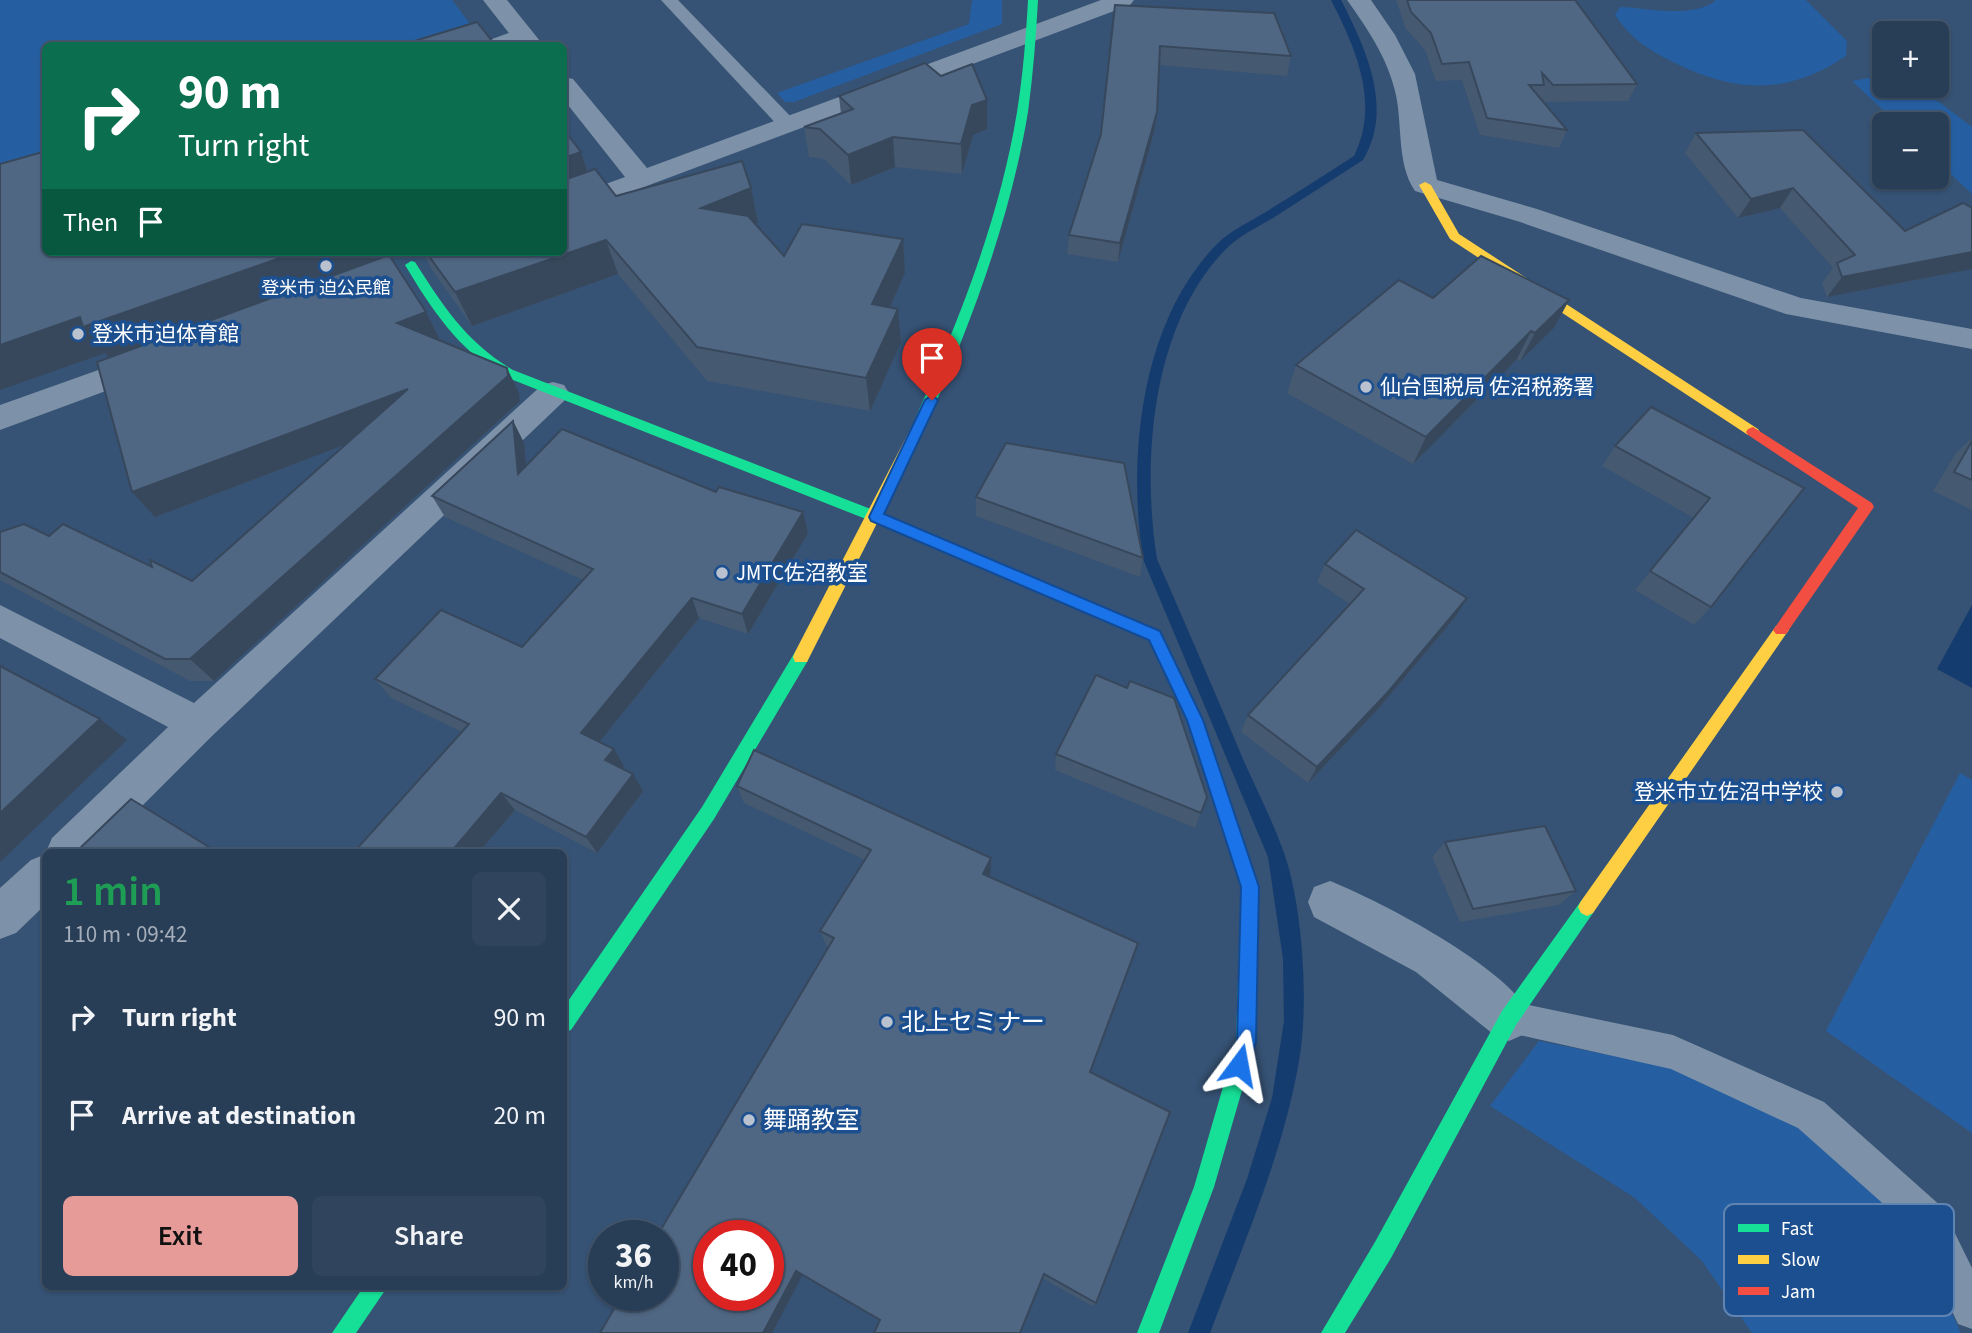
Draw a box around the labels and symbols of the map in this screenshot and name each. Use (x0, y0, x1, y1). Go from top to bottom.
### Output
marker: 登米市 迫公民館 (318, 258, 334, 274)
place label: 登米市 迫公民館 (261, 276, 391, 301)
place label: 登米市迫体育館 (92, 319, 239, 349)
marker: 登米市迫体育館 (70, 326, 86, 342)
pin (902, 328, 962, 400)
place label: 仙台国税局 佐沼税務署 (1380, 372, 1594, 402)
marker: 仙台国税局 佐沼税務署 (1358, 379, 1374, 395)
place label: JMTC佐沼教室 (736, 558, 868, 588)
marker: JMTC佐沼教室 (714, 565, 730, 581)
place label: 登米市立佐沼中学校 (1634, 777, 1823, 807)
marker: 登米市立佐沼中学校 (1829, 784, 1845, 800)
place label: 北上セミナー (901, 1005, 1045, 1040)
marker: 北上セミナー (879, 1014, 895, 1030)
position arrow (1202, 1028, 1276, 1102)
place label: 舞踊教室 (763, 1103, 859, 1138)
marker: 舞踊教室 (741, 1112, 757, 1128)
legend (1724, 1204, 1954, 1316)
text: Fast (1781, 1216, 1814, 1243)
speed limit sign: 40 (693, 1220, 784, 1311)
text: Slow (1781, 1247, 1820, 1274)
text: Jam (1781, 1279, 1815, 1306)

